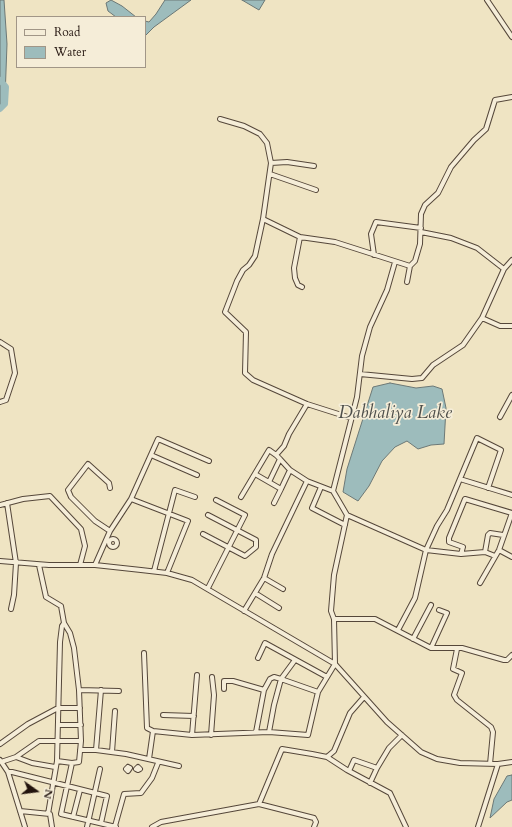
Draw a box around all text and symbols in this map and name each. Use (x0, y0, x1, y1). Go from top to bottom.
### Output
legend (16, 16, 146, 68)
text: Road (54, 24, 80, 40)
text: Water (54, 44, 86, 60)
water label: Dabhaliya Lake (338, 403, 452, 425)
north arrow (16, 771, 56, 811)
text: N (40, 788, 57, 800)

